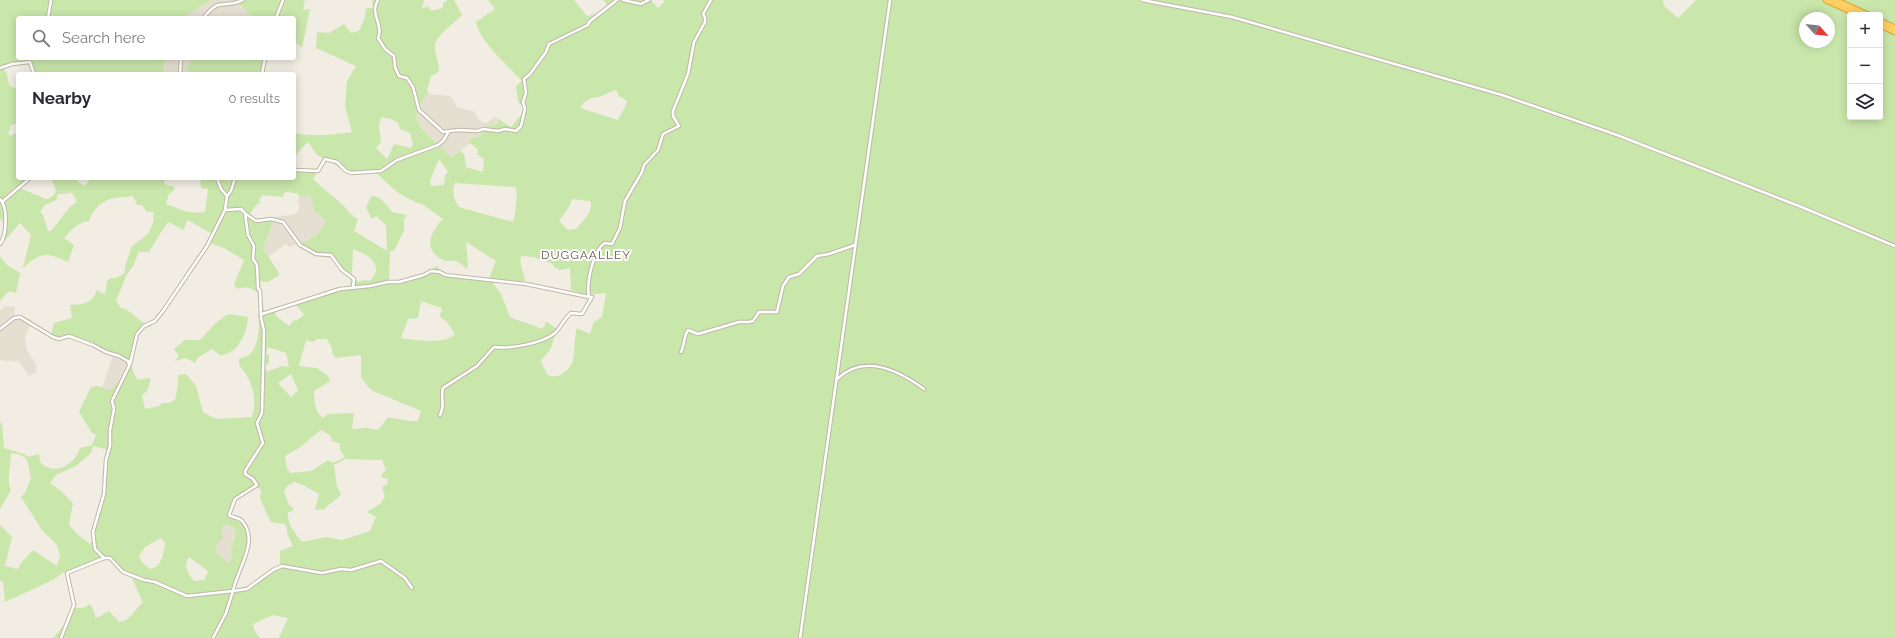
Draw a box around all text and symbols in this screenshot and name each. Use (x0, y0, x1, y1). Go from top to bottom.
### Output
north arrow (1799, 12, 1835, 48)
map controls (1847, 12, 1883, 120)
button: + (1847, 12, 1883, 48)
search box (16, 16, 296, 60)
icon: search (30, 27, 52, 49)
text: Search here (62, 29, 145, 47)
button: − (1847, 48, 1883, 84)
button: layers (1847, 84, 1883, 120)
text: Nearby (32, 88, 91, 108)
text: 0 results (229, 91, 280, 106)
district label: DUGGAALLEY (541, 248, 631, 262)

